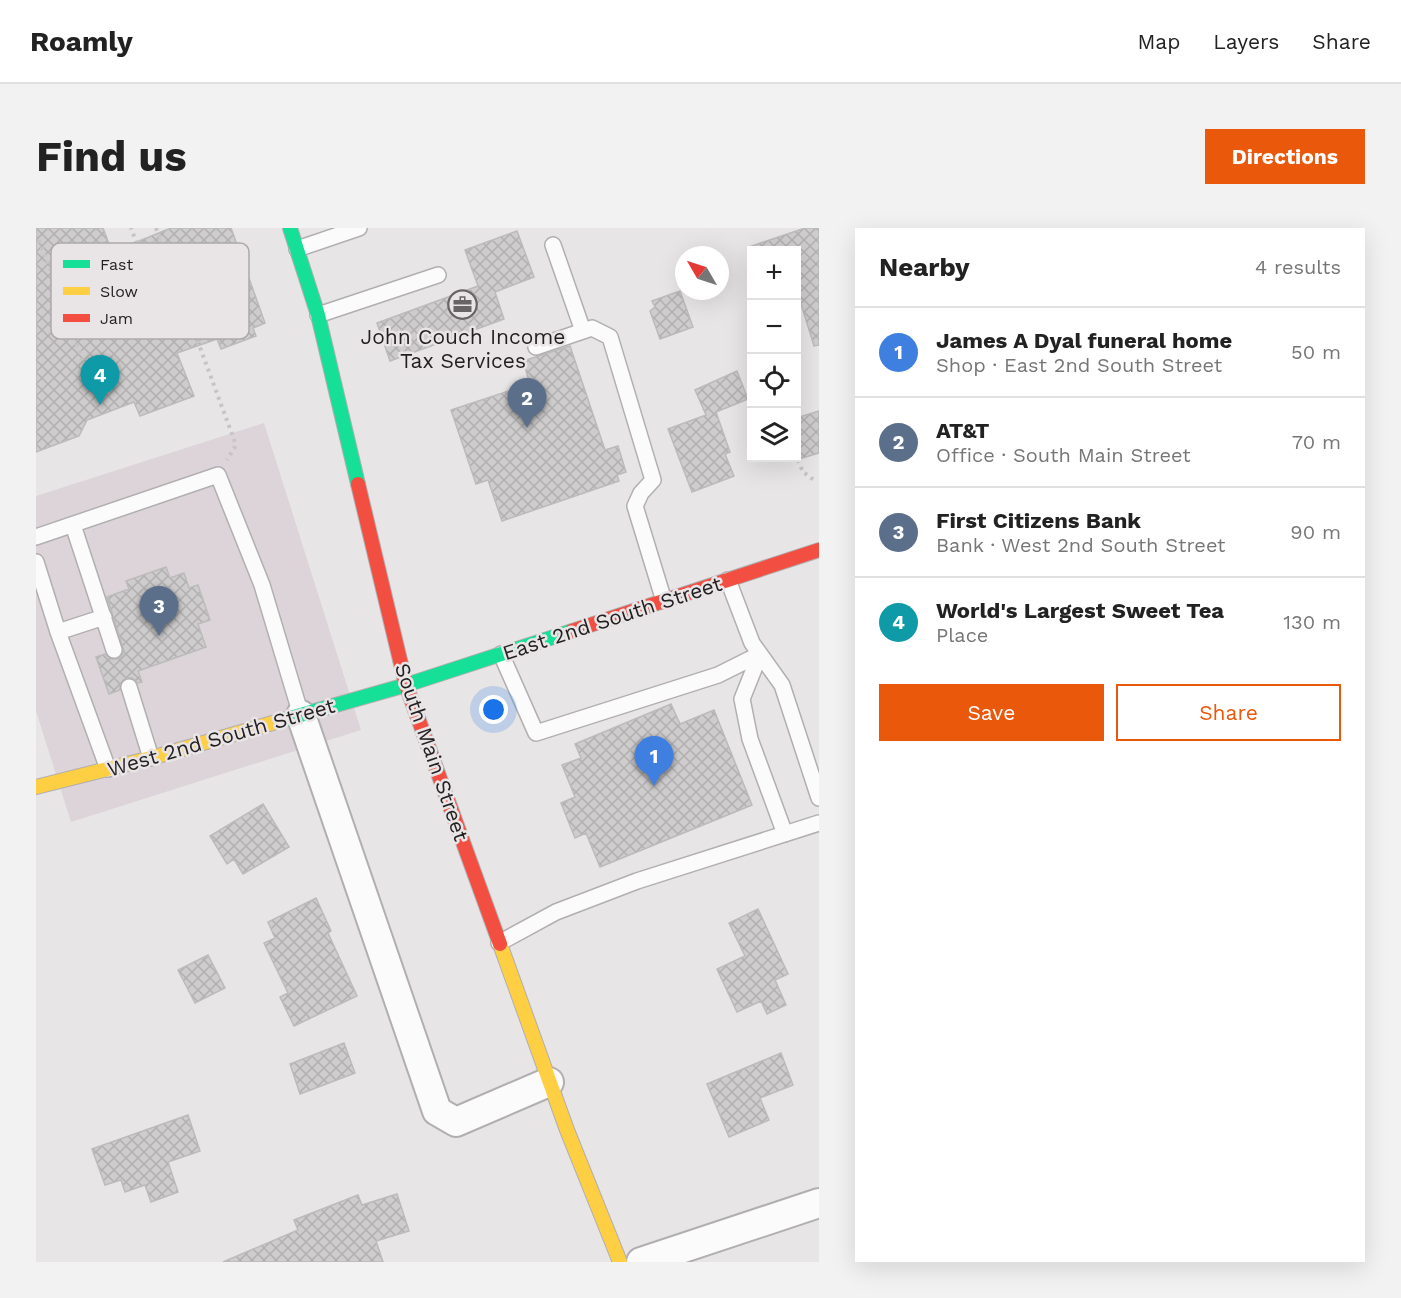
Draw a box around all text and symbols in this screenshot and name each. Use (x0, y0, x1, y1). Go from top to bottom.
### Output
text: Roamly (30, 25, 133, 58)
text: Map (1137, 29, 1180, 54)
text: Layers (1213, 29, 1279, 54)
text: Share (1312, 29, 1371, 54)
button: Directions (1205, 129, 1365, 184)
text: Find us (36, 132, 187, 181)
legend (51, 243, 249, 339)
north arrow (675, 246, 729, 300)
map controls (747, 246, 801, 462)
button: + (747, 246, 801, 300)
text: Nearby (879, 252, 970, 282)
text: Fast (100, 255, 133, 274)
text: 4 results (1255, 255, 1341, 279)
text: Slow (100, 282, 138, 301)
office icon: John Couch Income Tax Services (447, 289, 479, 321)
button: − (747, 300, 801, 354)
text: Jam (100, 309, 133, 328)
place label: John Couch Income Tax Services (361, 324, 565, 373)
text: James A Dyal funeral home (936, 328, 1232, 353)
text: 1 (894, 340, 903, 364)
text: 50 m (1291, 340, 1341, 364)
text: Shop · East 2nd South Street (936, 353, 1222, 377)
button: locate (747, 354, 801, 408)
pin: 4 (80, 356, 120, 405)
pin: 2 (508, 378, 546, 428)
button: layers (747, 408, 801, 462)
text: AT&T (936, 418, 989, 443)
text: 2 (893, 430, 904, 454)
text: 70 m (1292, 430, 1341, 454)
text: Office · South Main Street (936, 443, 1191, 467)
text: First Citizens Bank (936, 508, 1141, 533)
text: 3 (893, 520, 904, 544)
text: 90 m (1290, 520, 1341, 544)
text: Bank · West 2nd South Street (936, 533, 1226, 557)
street label: East 2nd South Street (499, 571, 725, 665)
pin: 3 (140, 586, 178, 636)
text: World's Largest Sweet Tea (936, 598, 1224, 623)
text: 4 (892, 610, 905, 634)
text: 130 m (1283, 610, 1341, 634)
text: Place (936, 623, 988, 647)
street label: South Main Street (390, 660, 474, 844)
button: Save (879, 684, 1104, 741)
button: Share (1116, 684, 1341, 741)
street label: West 2nd South Street (104, 692, 338, 781)
your location (479, 695, 508, 724)
pin: 1 (634, 736, 674, 786)

